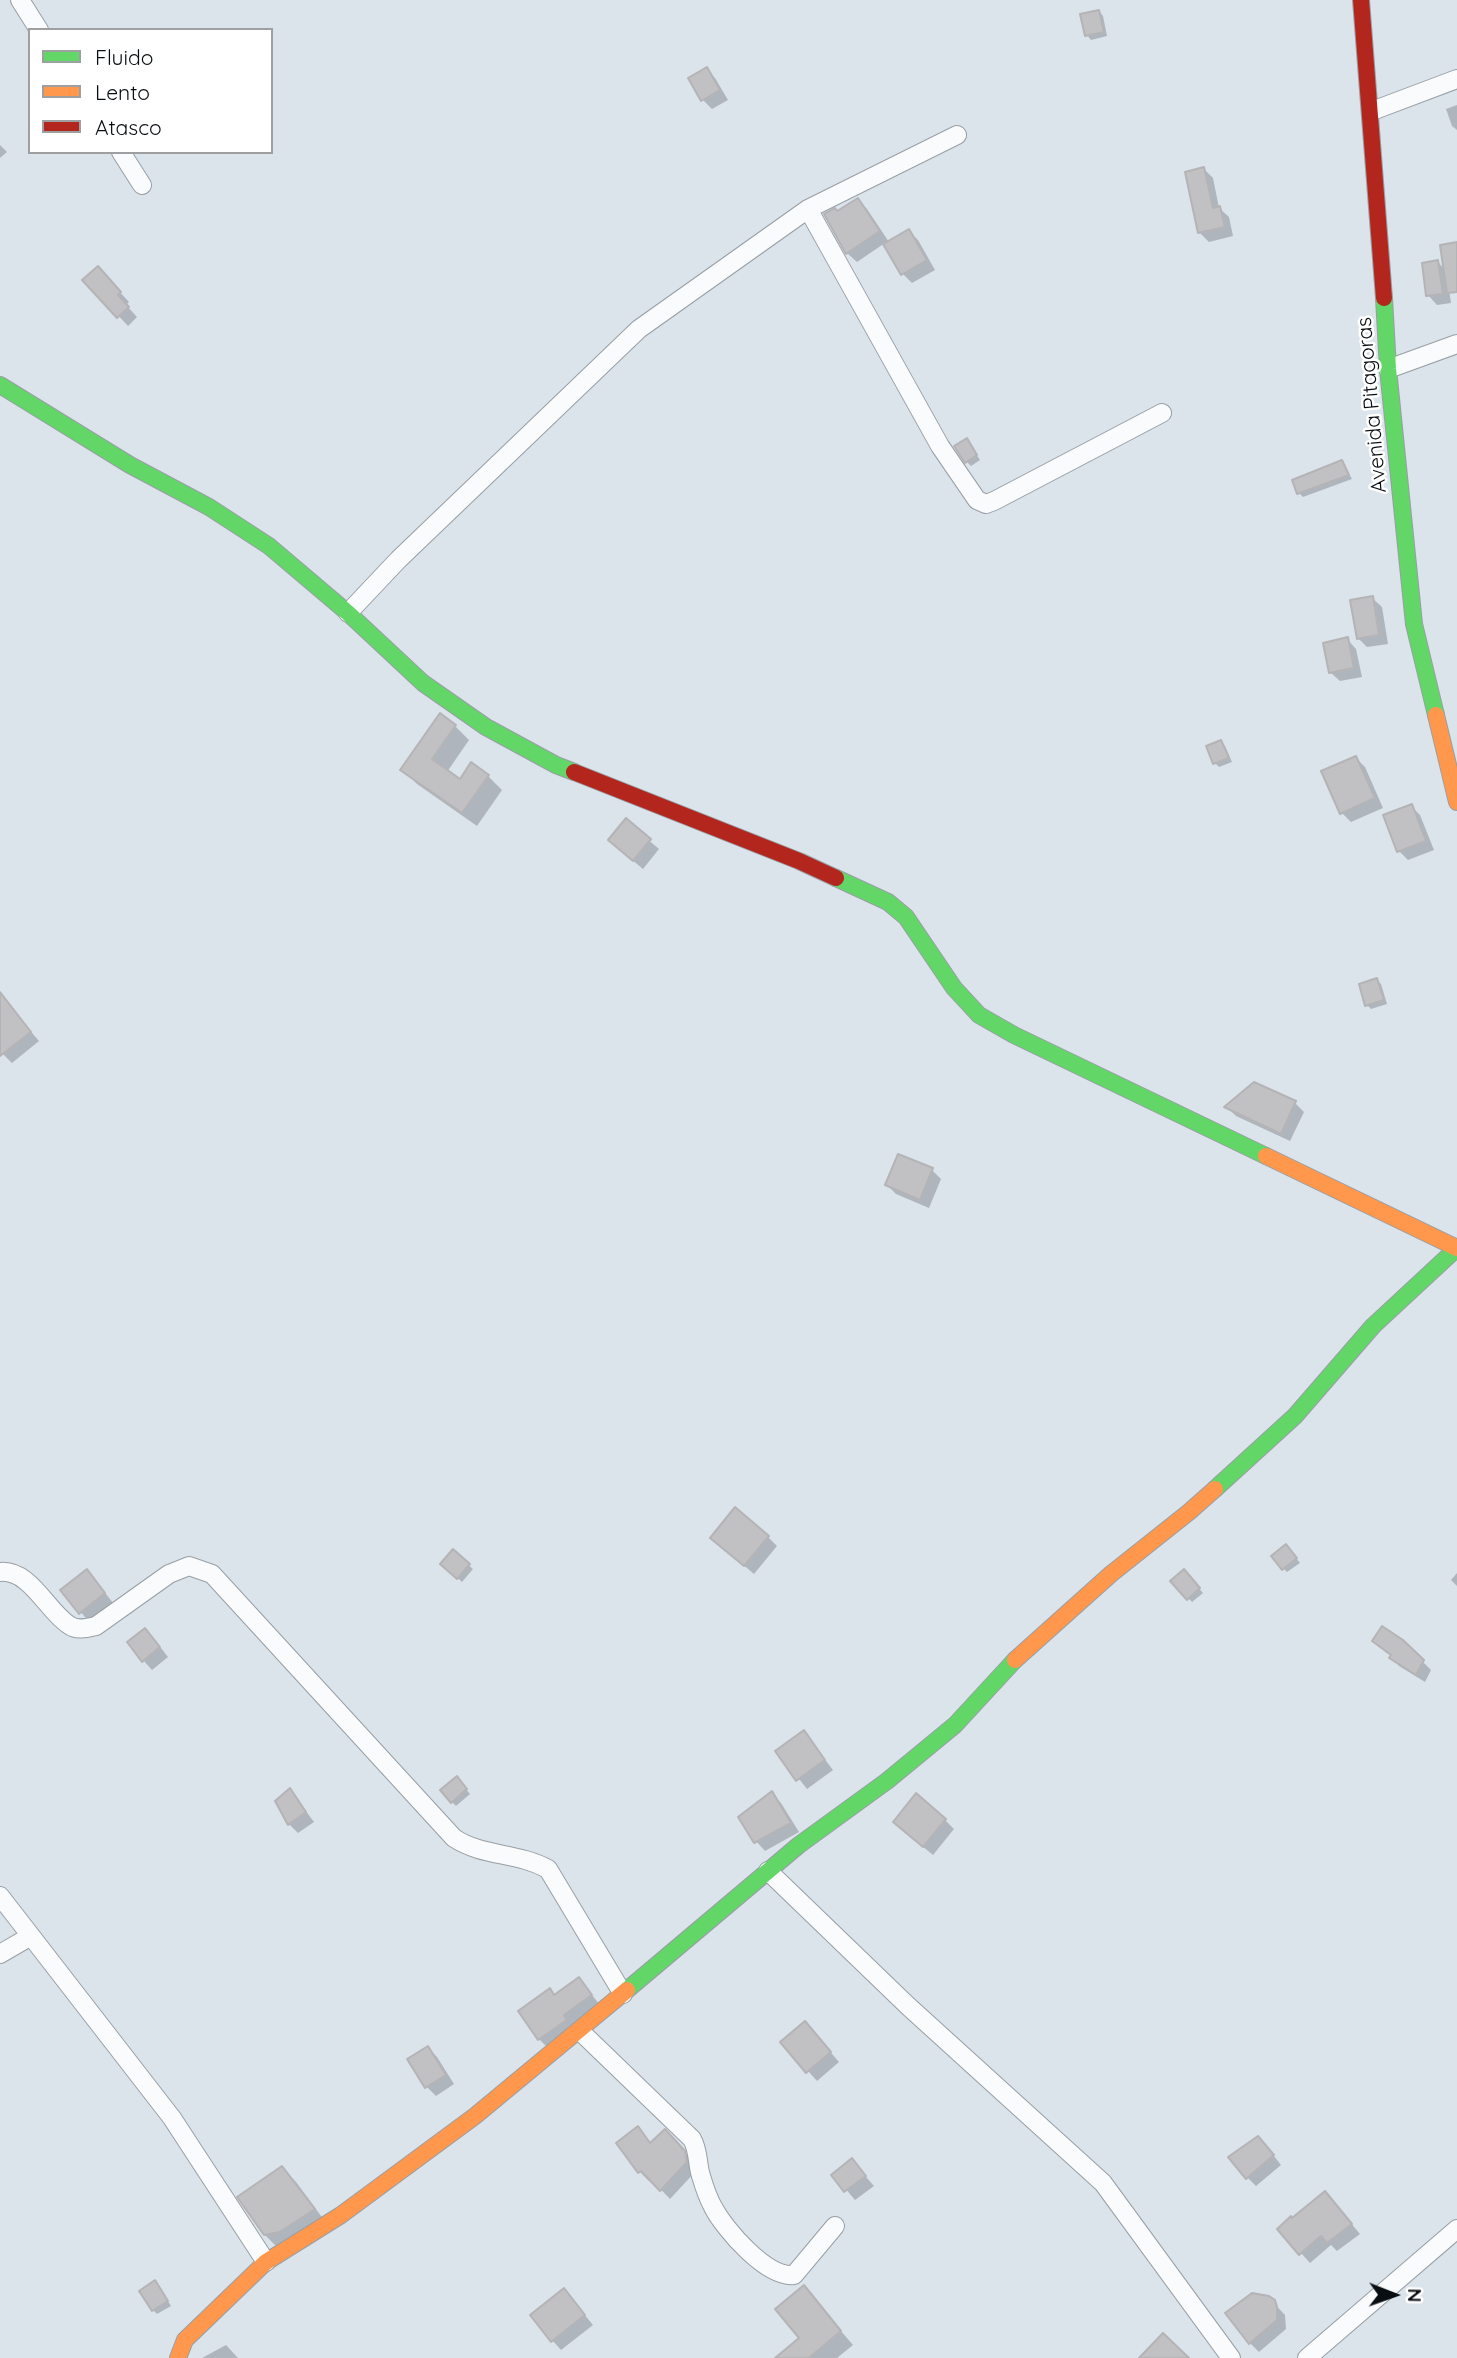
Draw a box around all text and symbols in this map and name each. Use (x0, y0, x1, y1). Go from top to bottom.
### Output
legend (28, 28, 273, 154)
text: Fluido (95, 44, 153, 70)
text: Lento (95, 79, 150, 105)
text: Atasco (95, 114, 162, 140)
street label: Avenida Pitagoras (1352, 316, 1392, 494)
north arrow (1359, 2260, 1429, 2330)
text: N (1403, 2288, 1427, 2303)

